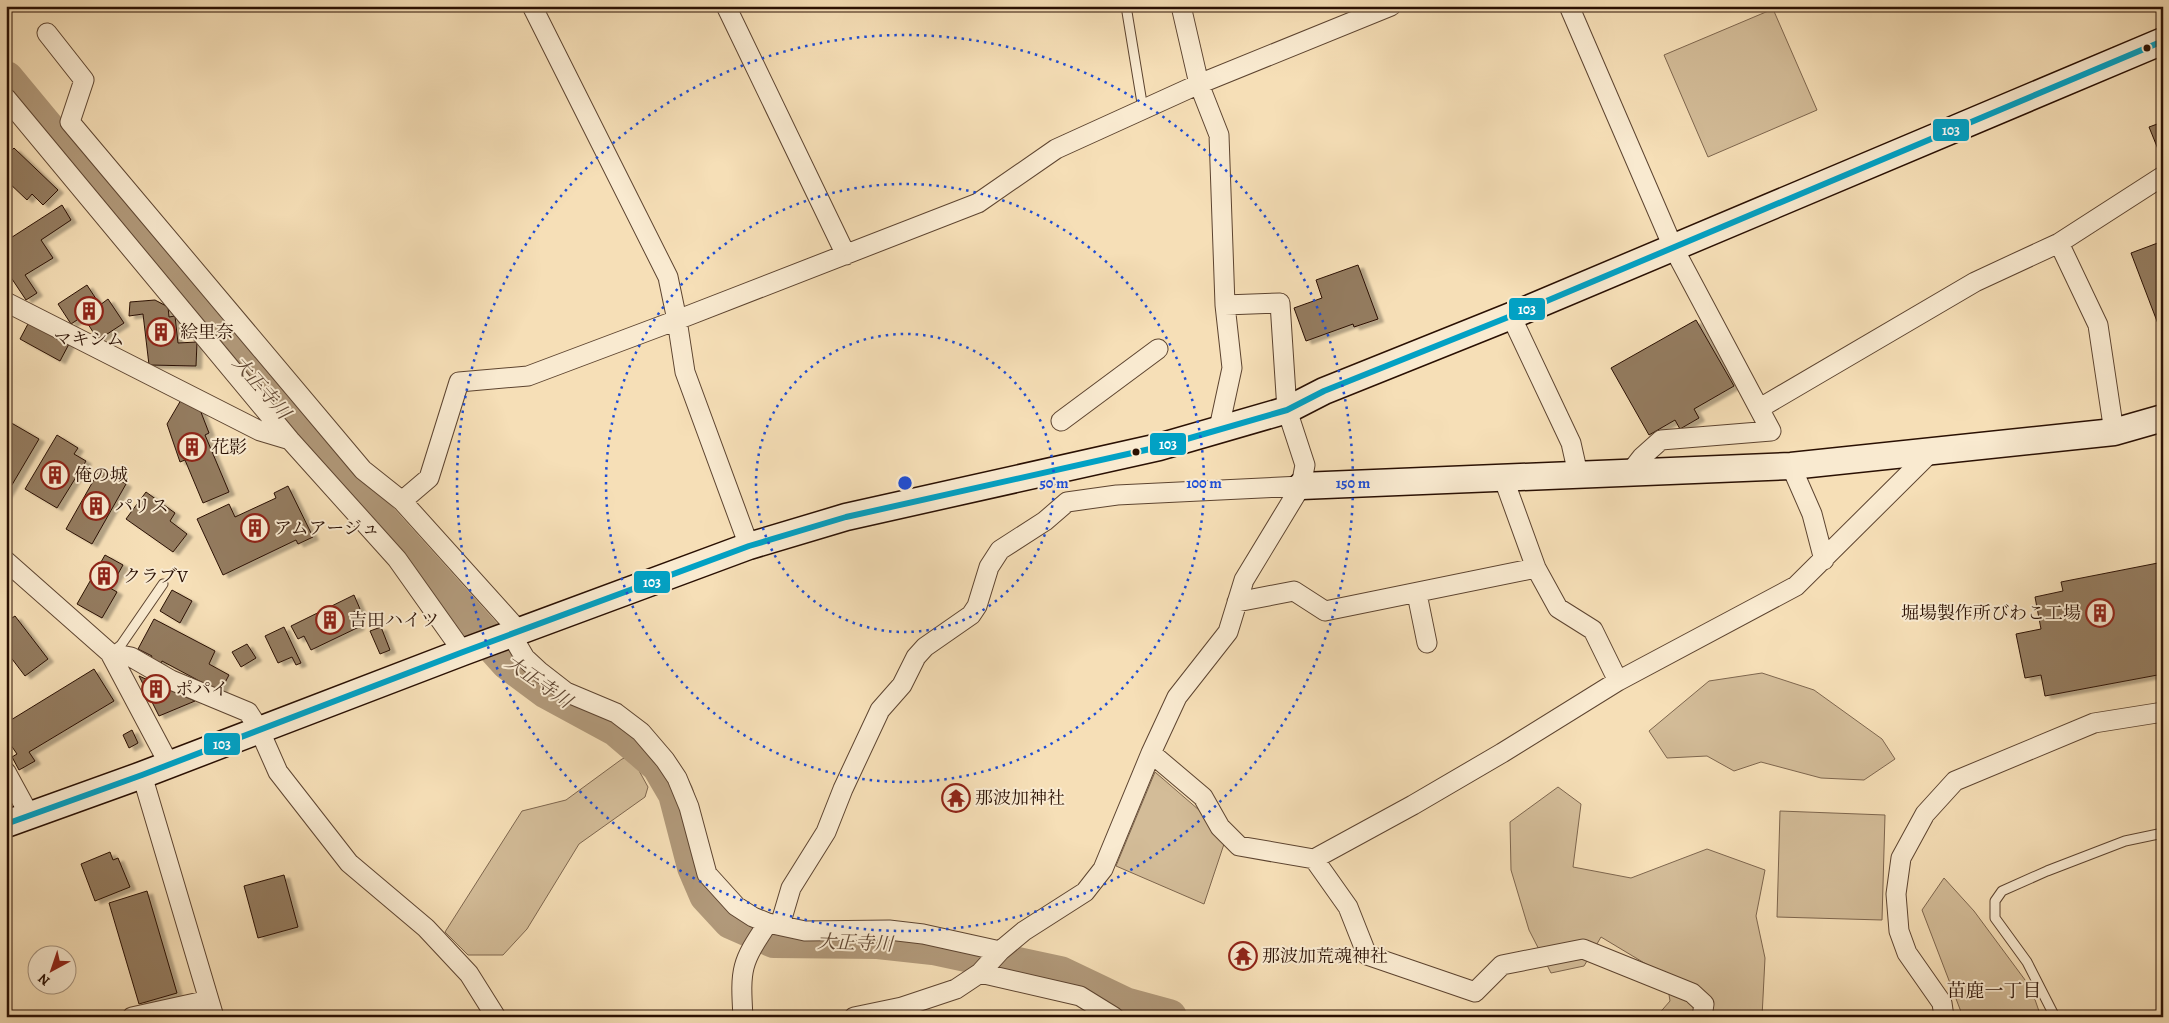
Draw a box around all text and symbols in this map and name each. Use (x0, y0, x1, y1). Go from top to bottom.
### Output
unlabelled marker (2142, 43, 2152, 53)
line badge: 103 (1932, 118, 1970, 142)
text: 103 (1942, 121, 1960, 140)
building icon: マキシム (74, 296, 104, 326)
line badge: 103 (1508, 297, 1546, 321)
text: 103 (1518, 300, 1536, 319)
building icon: 絵里奈 (146, 317, 176, 347)
place label: 絵里奈 (180, 320, 234, 344)
place label: マキシム (53, 327, 125, 351)
water label: 大正寺川 (226, 350, 297, 426)
building icon: 花影 (177, 432, 207, 462)
line badge: 103 (1149, 432, 1187, 456)
place label: 花影 (211, 435, 247, 459)
text: 103 (1159, 435, 1177, 454)
unlabelled marker (1131, 447, 1141, 457)
building icon: 俺の城 (40, 460, 70, 490)
place label: 俺の城 (74, 463, 128, 487)
text: 50 m (1039, 473, 1069, 493)
text: 100 m (1186, 473, 1222, 493)
text: 150 m (1336, 473, 1371, 493)
centre of rings (896, 474, 914, 492)
building icon: パリス (81, 491, 111, 521)
place label: パリス (115, 494, 169, 518)
building icon: アムアージュ (240, 513, 270, 543)
place label: アムアージュ (274, 516, 379, 540)
building icon: クラブV (89, 561, 119, 591)
place label: クラブV (123, 564, 188, 588)
line badge: 103 (633, 570, 671, 594)
text: 103 (643, 573, 661, 592)
building icon: 堀場製作所びわこ工場 (2085, 598, 2115, 628)
place label: 堀場製作所びわこ工場 (1901, 601, 2081, 625)
building icon: 吉田ハイツ (315, 605, 345, 635)
place label: 吉田ハイツ (349, 608, 439, 632)
water label: 大正寺川 (500, 649, 579, 715)
building icon: ポパイ (141, 674, 171, 704)
place label: ポパイ (175, 677, 229, 701)
line badge: 103 (203, 732, 241, 756)
text: 103 (213, 735, 231, 754)
temple icon: 那波加神社 (941, 783, 971, 813)
place label: 那波加神社 (975, 786, 1065, 810)
water label: 大正寺川 (817, 929, 895, 957)
temple icon: 那波加荒魂神社 (1228, 941, 1258, 971)
place label: 那波加荒魂神社 (1262, 944, 1388, 968)
north arrow (28, 946, 78, 996)
text: N (34, 969, 54, 990)
district label: 苗鹿一丁目 (1946, 978, 2042, 1004)

